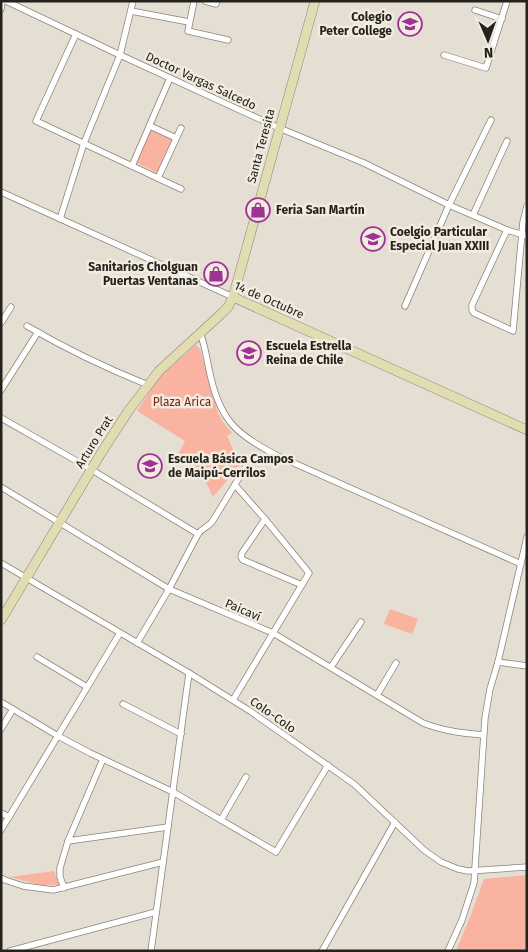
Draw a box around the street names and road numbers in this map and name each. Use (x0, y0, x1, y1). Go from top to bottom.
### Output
street label: Doctor Vargas Salcedo (143, 49, 259, 113)
street label: Santa Teresita (244, 107, 278, 185)
street label: 14 de Octubre (232, 278, 306, 322)
street label: Arturo Prat (72, 413, 116, 471)
street label: Paicaví (223, 596, 264, 624)
street label: Colo-Colo (247, 694, 299, 736)

